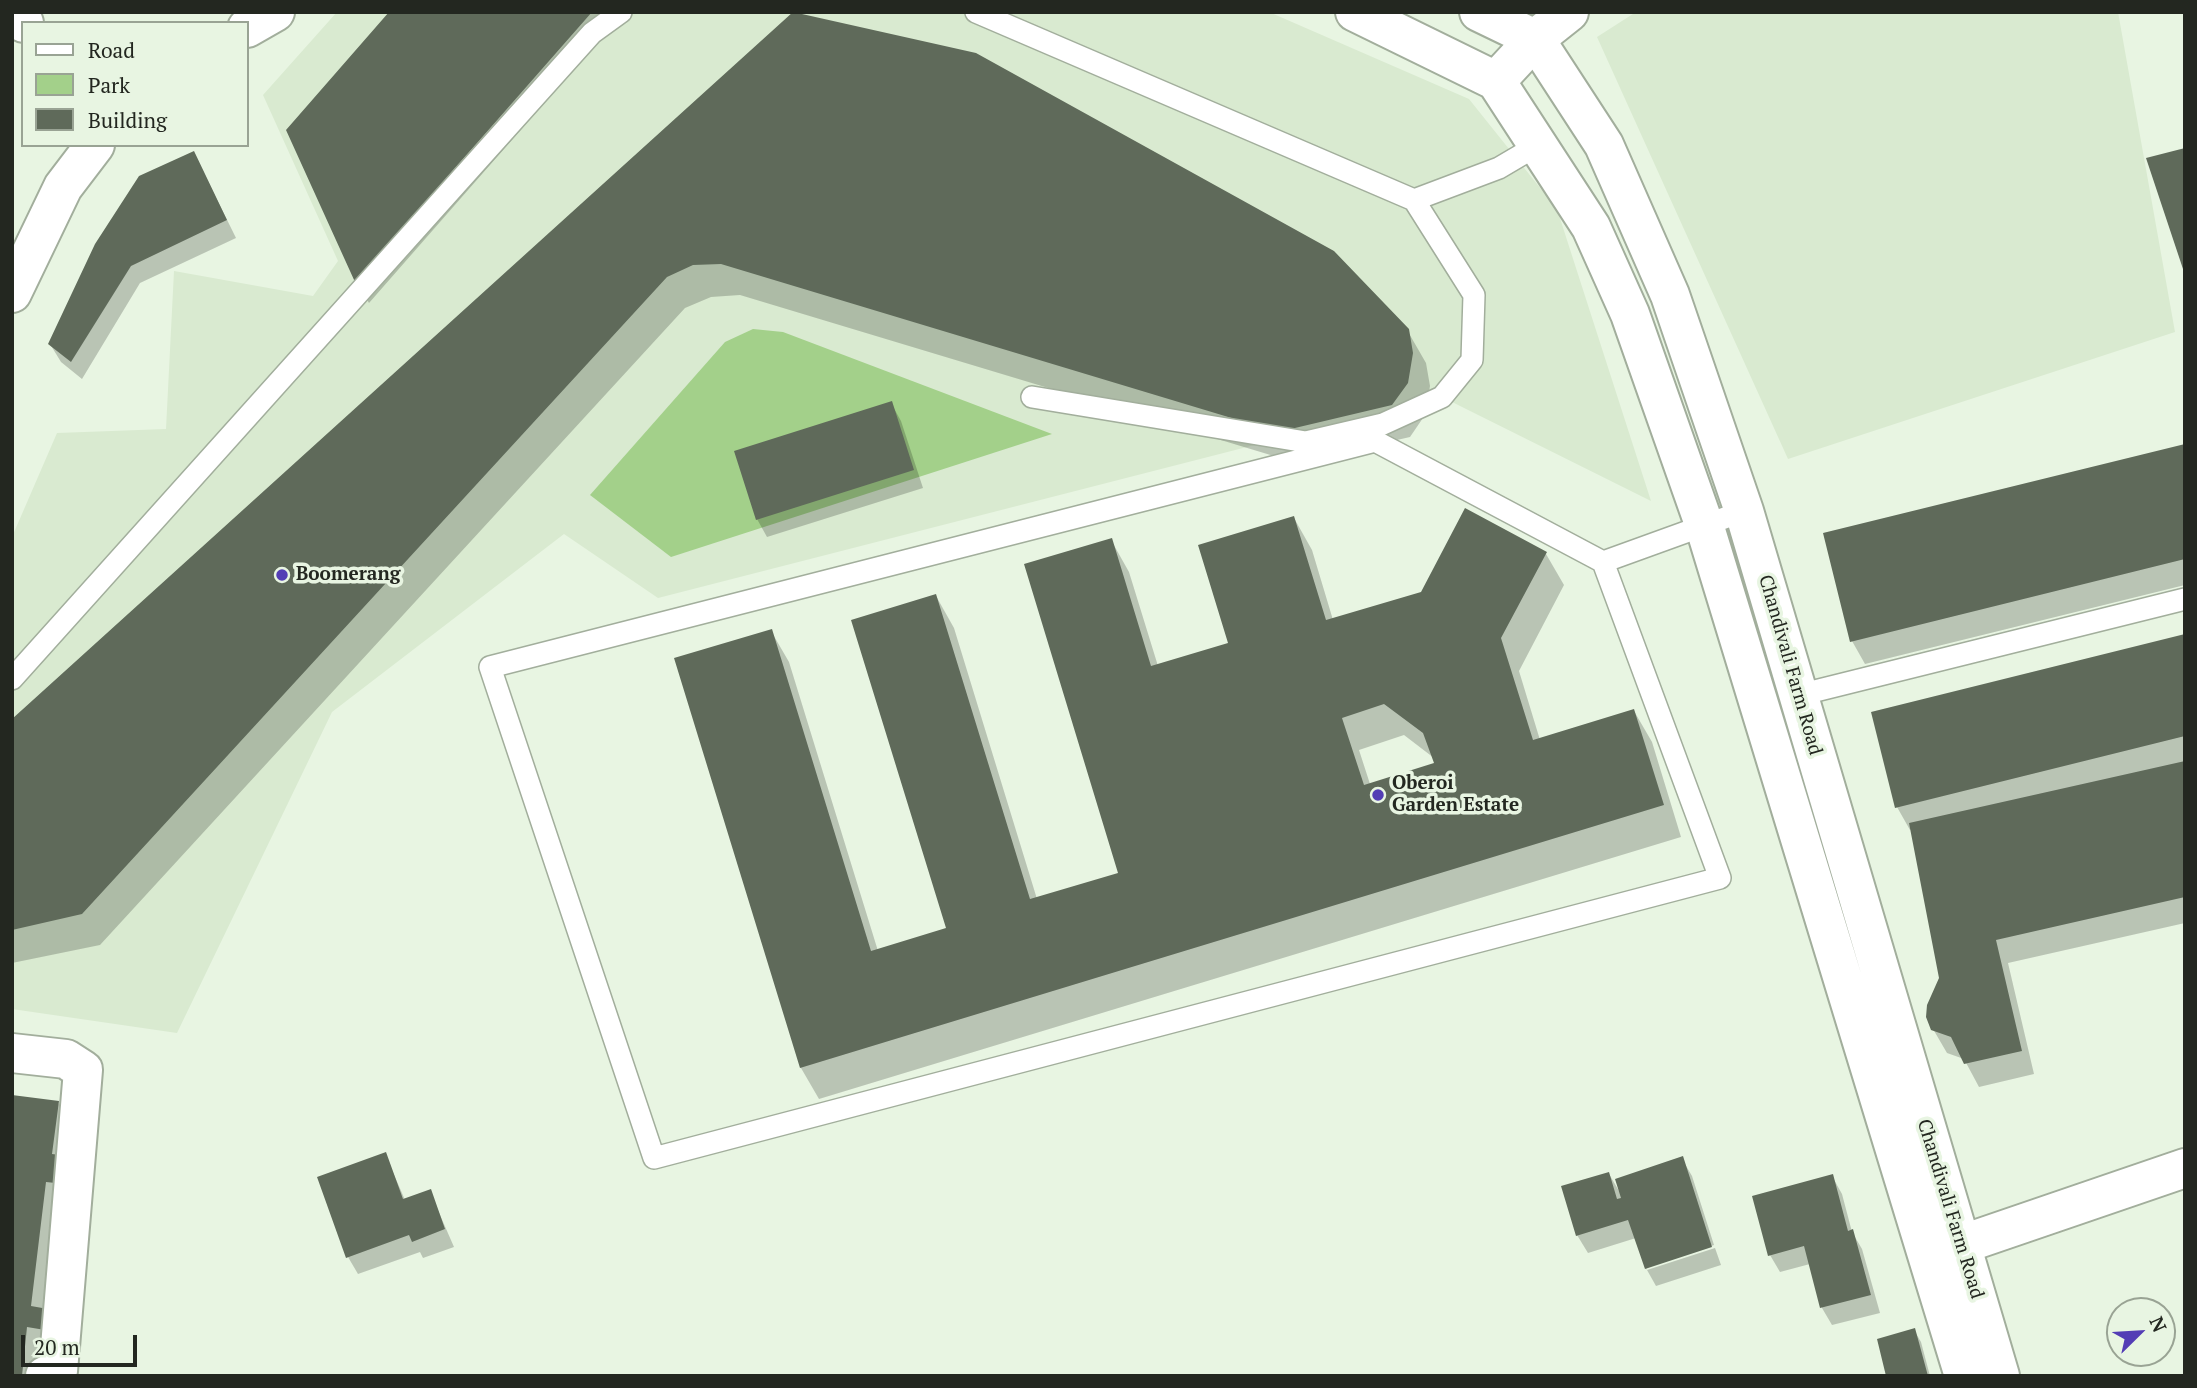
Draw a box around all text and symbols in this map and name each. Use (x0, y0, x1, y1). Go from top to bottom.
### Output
legend (21, 21, 248, 147)
text: Road (88, 36, 135, 64)
text: Park (88, 71, 130, 99)
text: Building (88, 106, 167, 134)
place label: Boomerang (296, 564, 400, 586)
marker: Boomerang (274, 567, 290, 583)
street label: Chandivali Farm Road (1753, 572, 1827, 758)
place label: Oberoi Garden Estate (1392, 773, 1519, 817)
marker: Oberoi Garden Estate (1370, 787, 1386, 803)
street label: Chandivali Farm Road (1912, 1117, 1988, 1301)
north arrow (2106, 1297, 2176, 1367)
text: N (2144, 1312, 2173, 1336)
scale bar (24, 1322, 140, 1366)
text: 20 m (34, 1333, 80, 1361)

